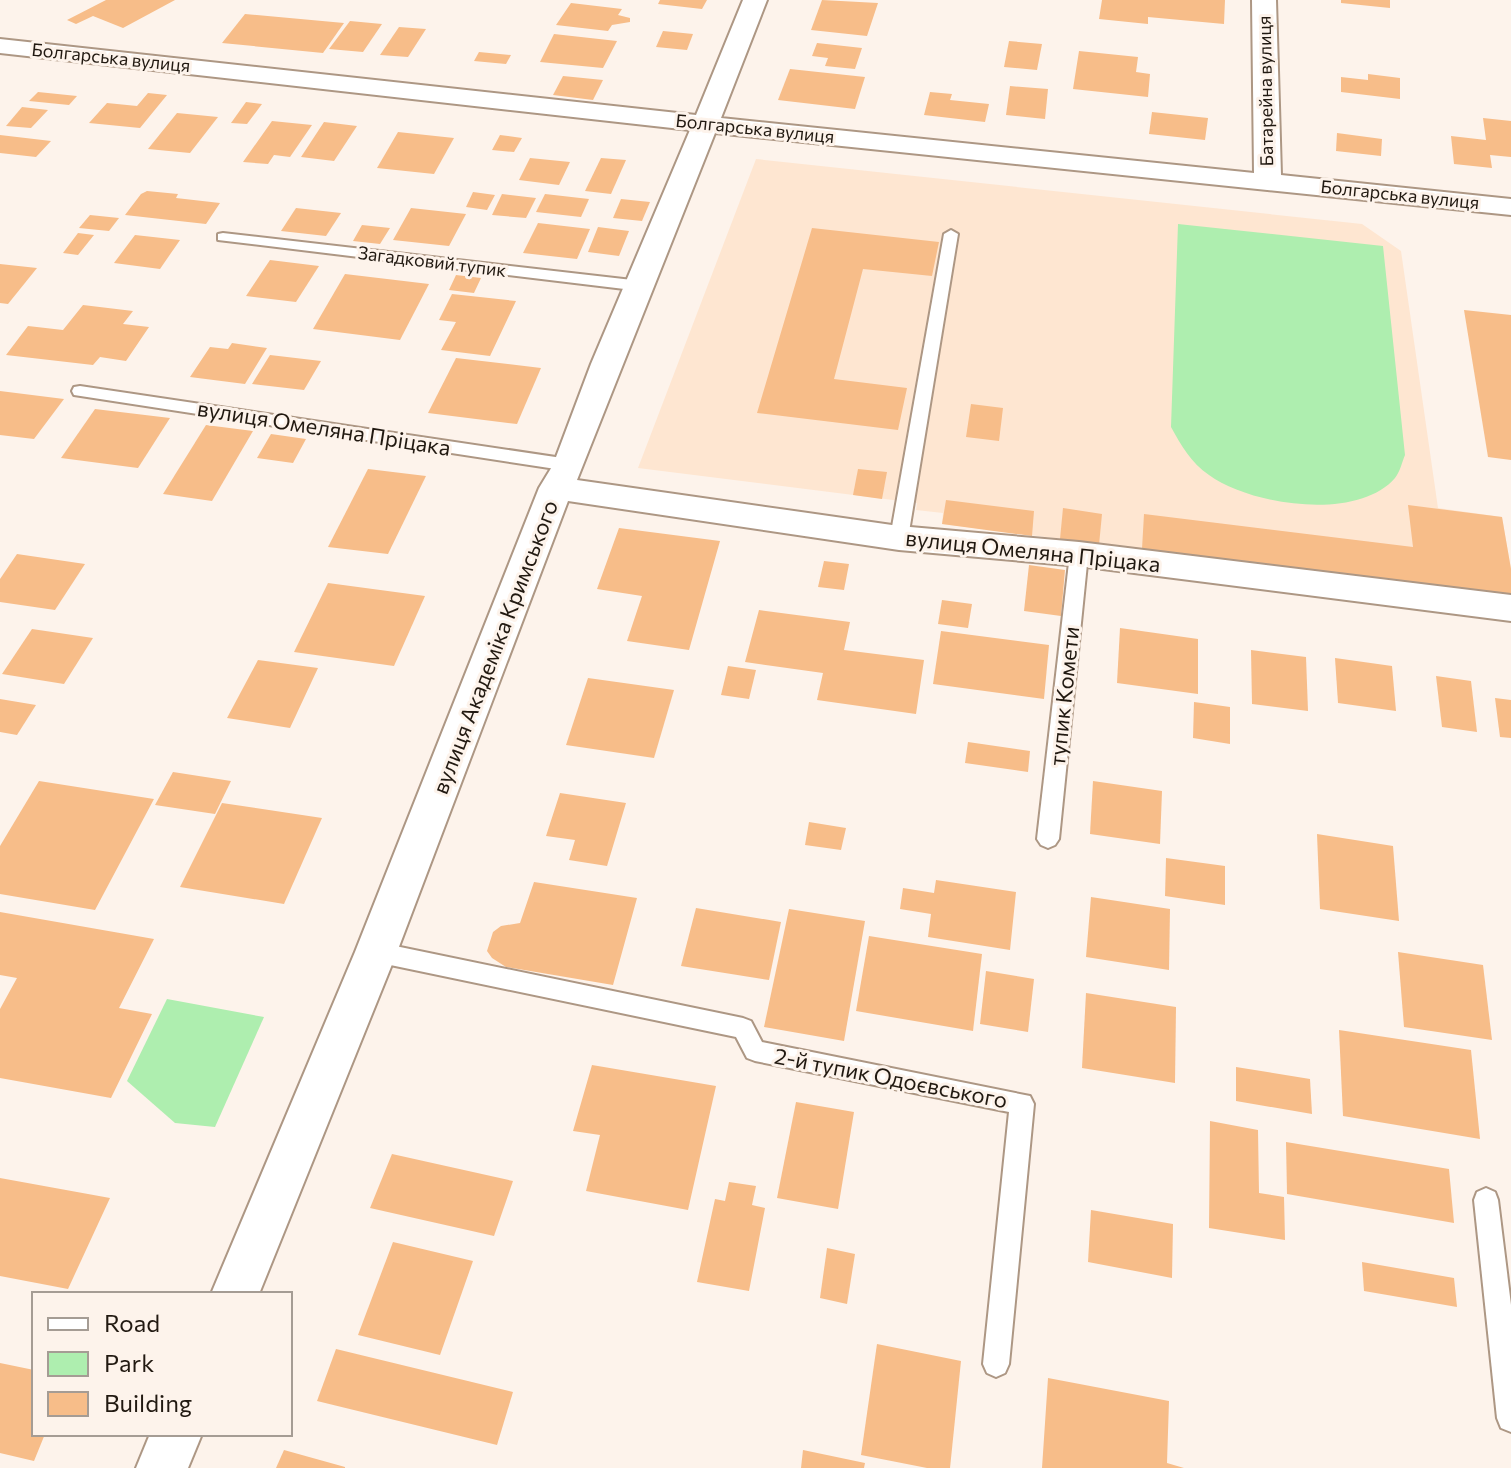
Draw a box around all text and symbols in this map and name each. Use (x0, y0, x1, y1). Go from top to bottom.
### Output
street label: Батарейна вулиця (1253, 16, 1277, 167)
street label: Болгарська вулиця (31, 38, 192, 76)
street label: Болгарська вулиця (675, 109, 836, 147)
street label: Болгарська вулиця (1320, 175, 1481, 213)
street label: Загадковий тупик (357, 241, 508, 281)
street label: вулиця Омеляна Пріцака (196, 394, 453, 461)
street label: вулиця Академіка Кримського (426, 496, 563, 798)
street label: вулиця Омеляна Пріцака (904, 524, 1162, 577)
street label: тупик Комети (1043, 625, 1084, 767)
street label: 2-й тупик Одоєвського (772, 1042, 1010, 1113)
legend (32, 1292, 292, 1436)
text: Road (104, 1308, 160, 1337)
text: Park (104, 1348, 154, 1377)
text: Building (104, 1388, 192, 1417)

